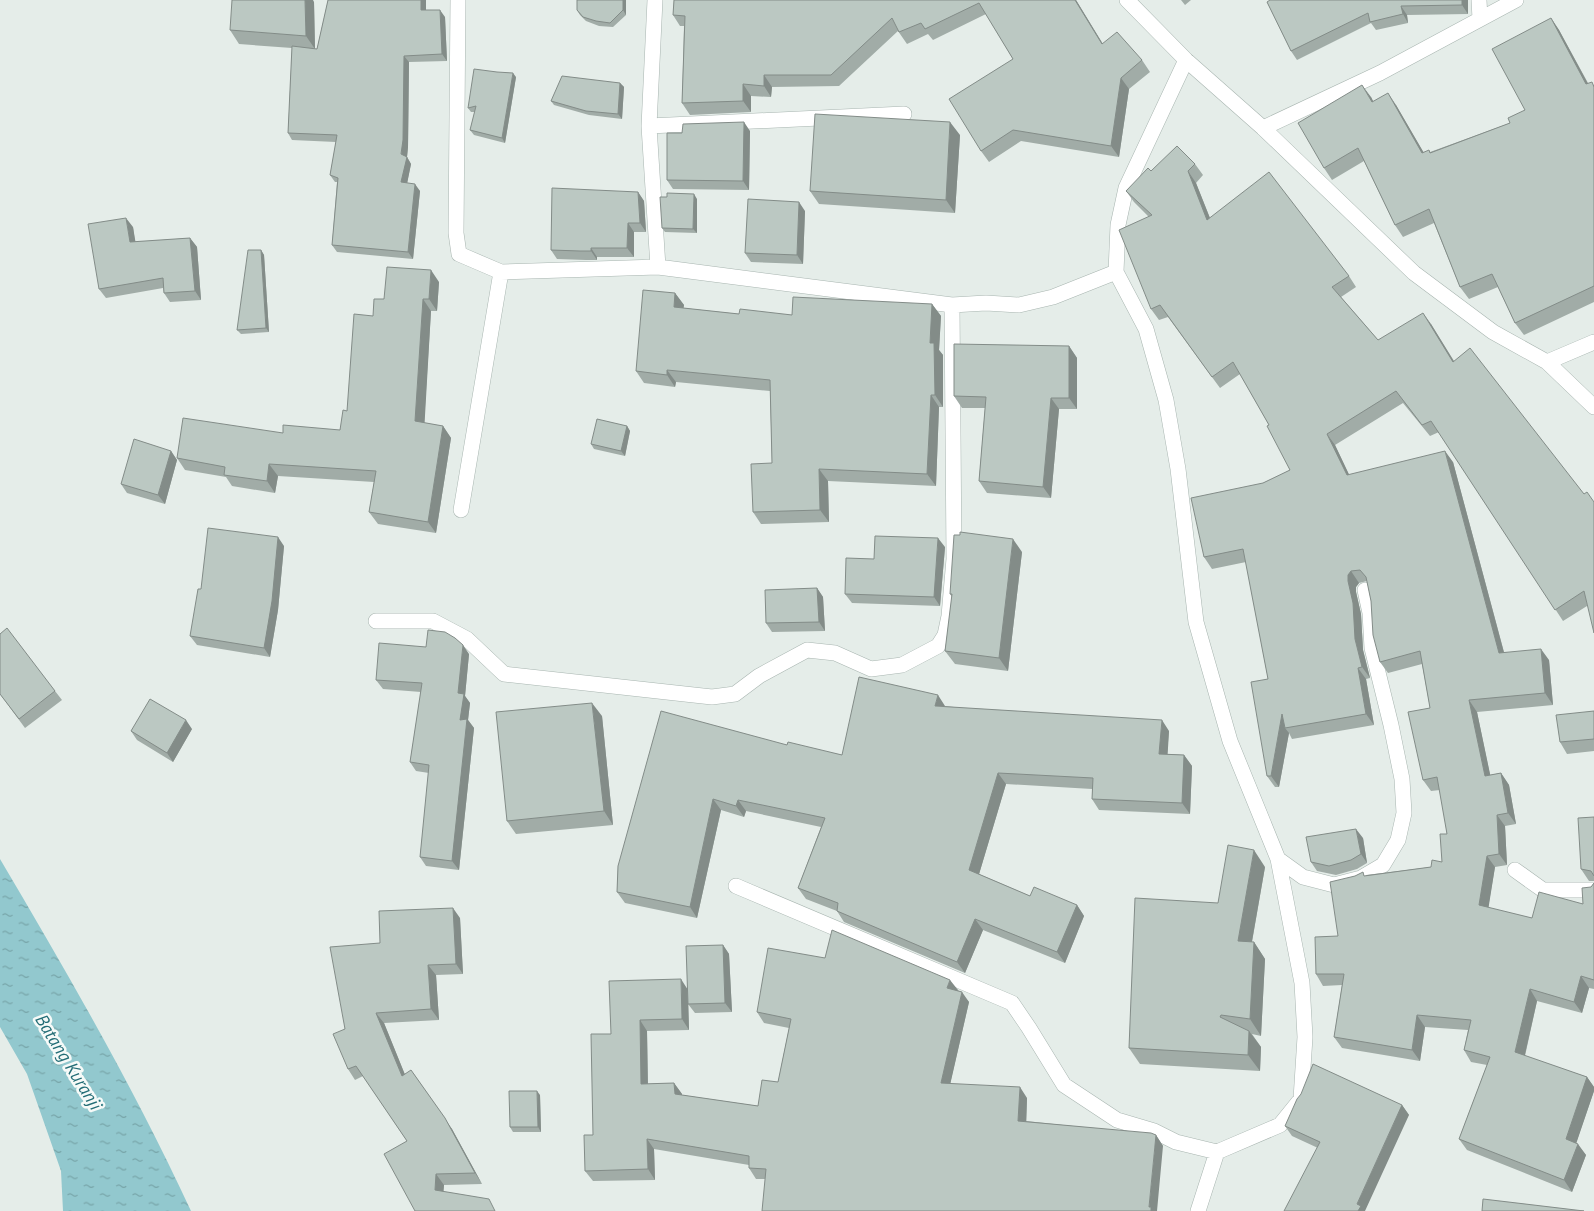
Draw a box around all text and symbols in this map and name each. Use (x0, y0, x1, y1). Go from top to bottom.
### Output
water label: Batang Kuranji (30, 1010, 108, 1115)

